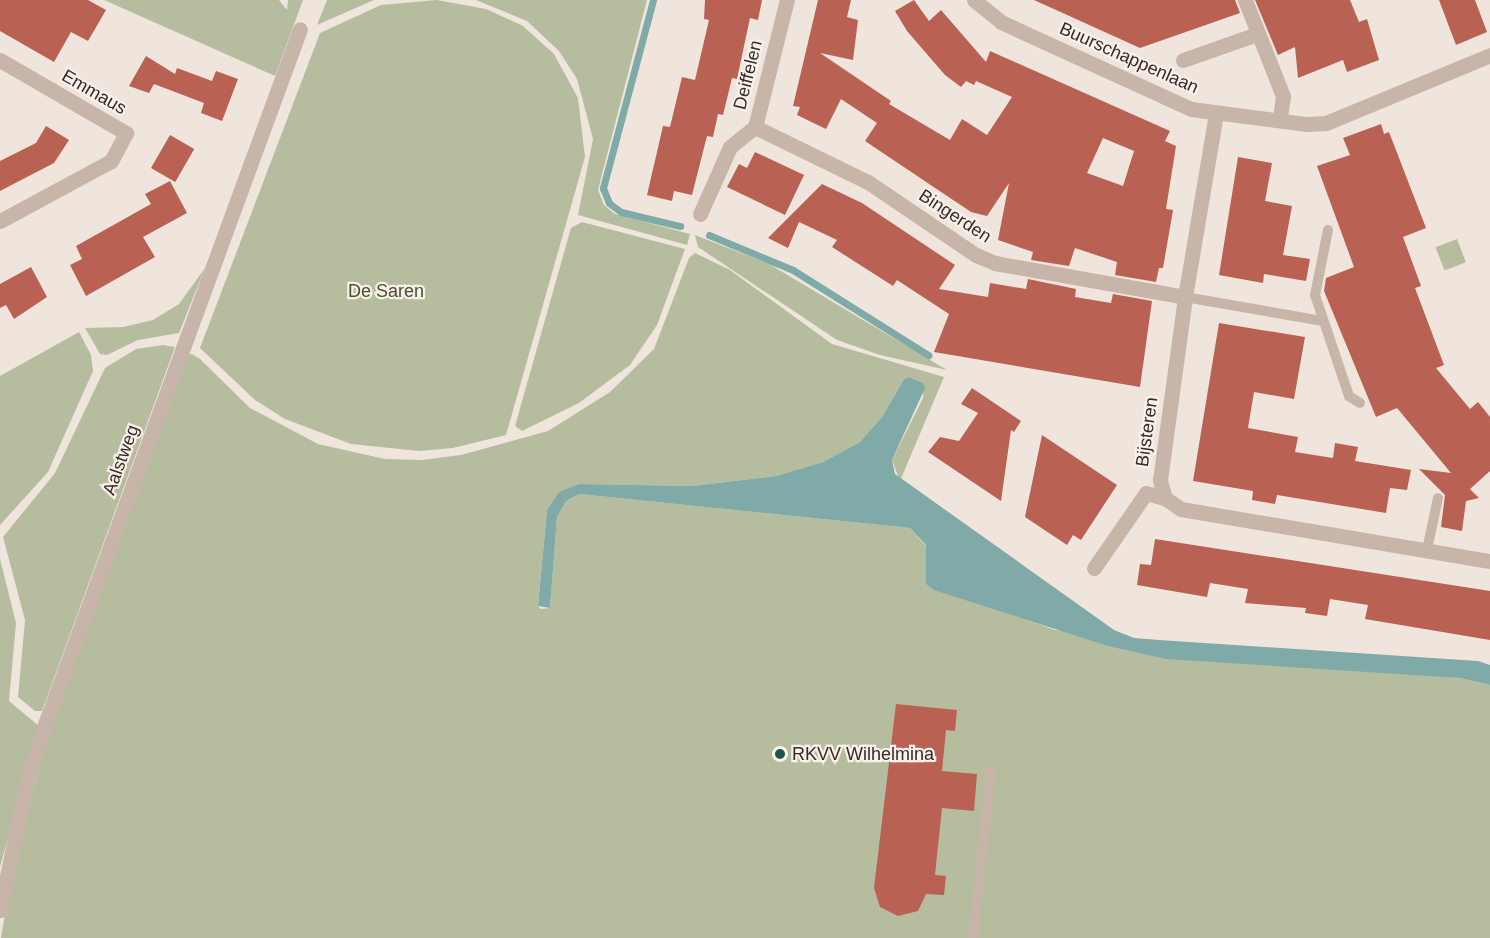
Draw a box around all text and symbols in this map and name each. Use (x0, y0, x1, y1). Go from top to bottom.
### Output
street label: Buurschappenlaan (1056, 18, 1202, 98)
street label: Deiffelen (729, 38, 767, 112)
street label: Emmaus (58, 65, 130, 119)
street label: Bingerden (915, 185, 995, 247)
park label: De Saren (348, 280, 424, 302)
street label: Bijsteren (1131, 396, 1163, 468)
street label: Aalstweg (98, 422, 144, 498)
place label: RKVV Wilhelmina (792, 743, 934, 765)
marker: RKVV Wilhelmina (773, 747, 787, 761)

